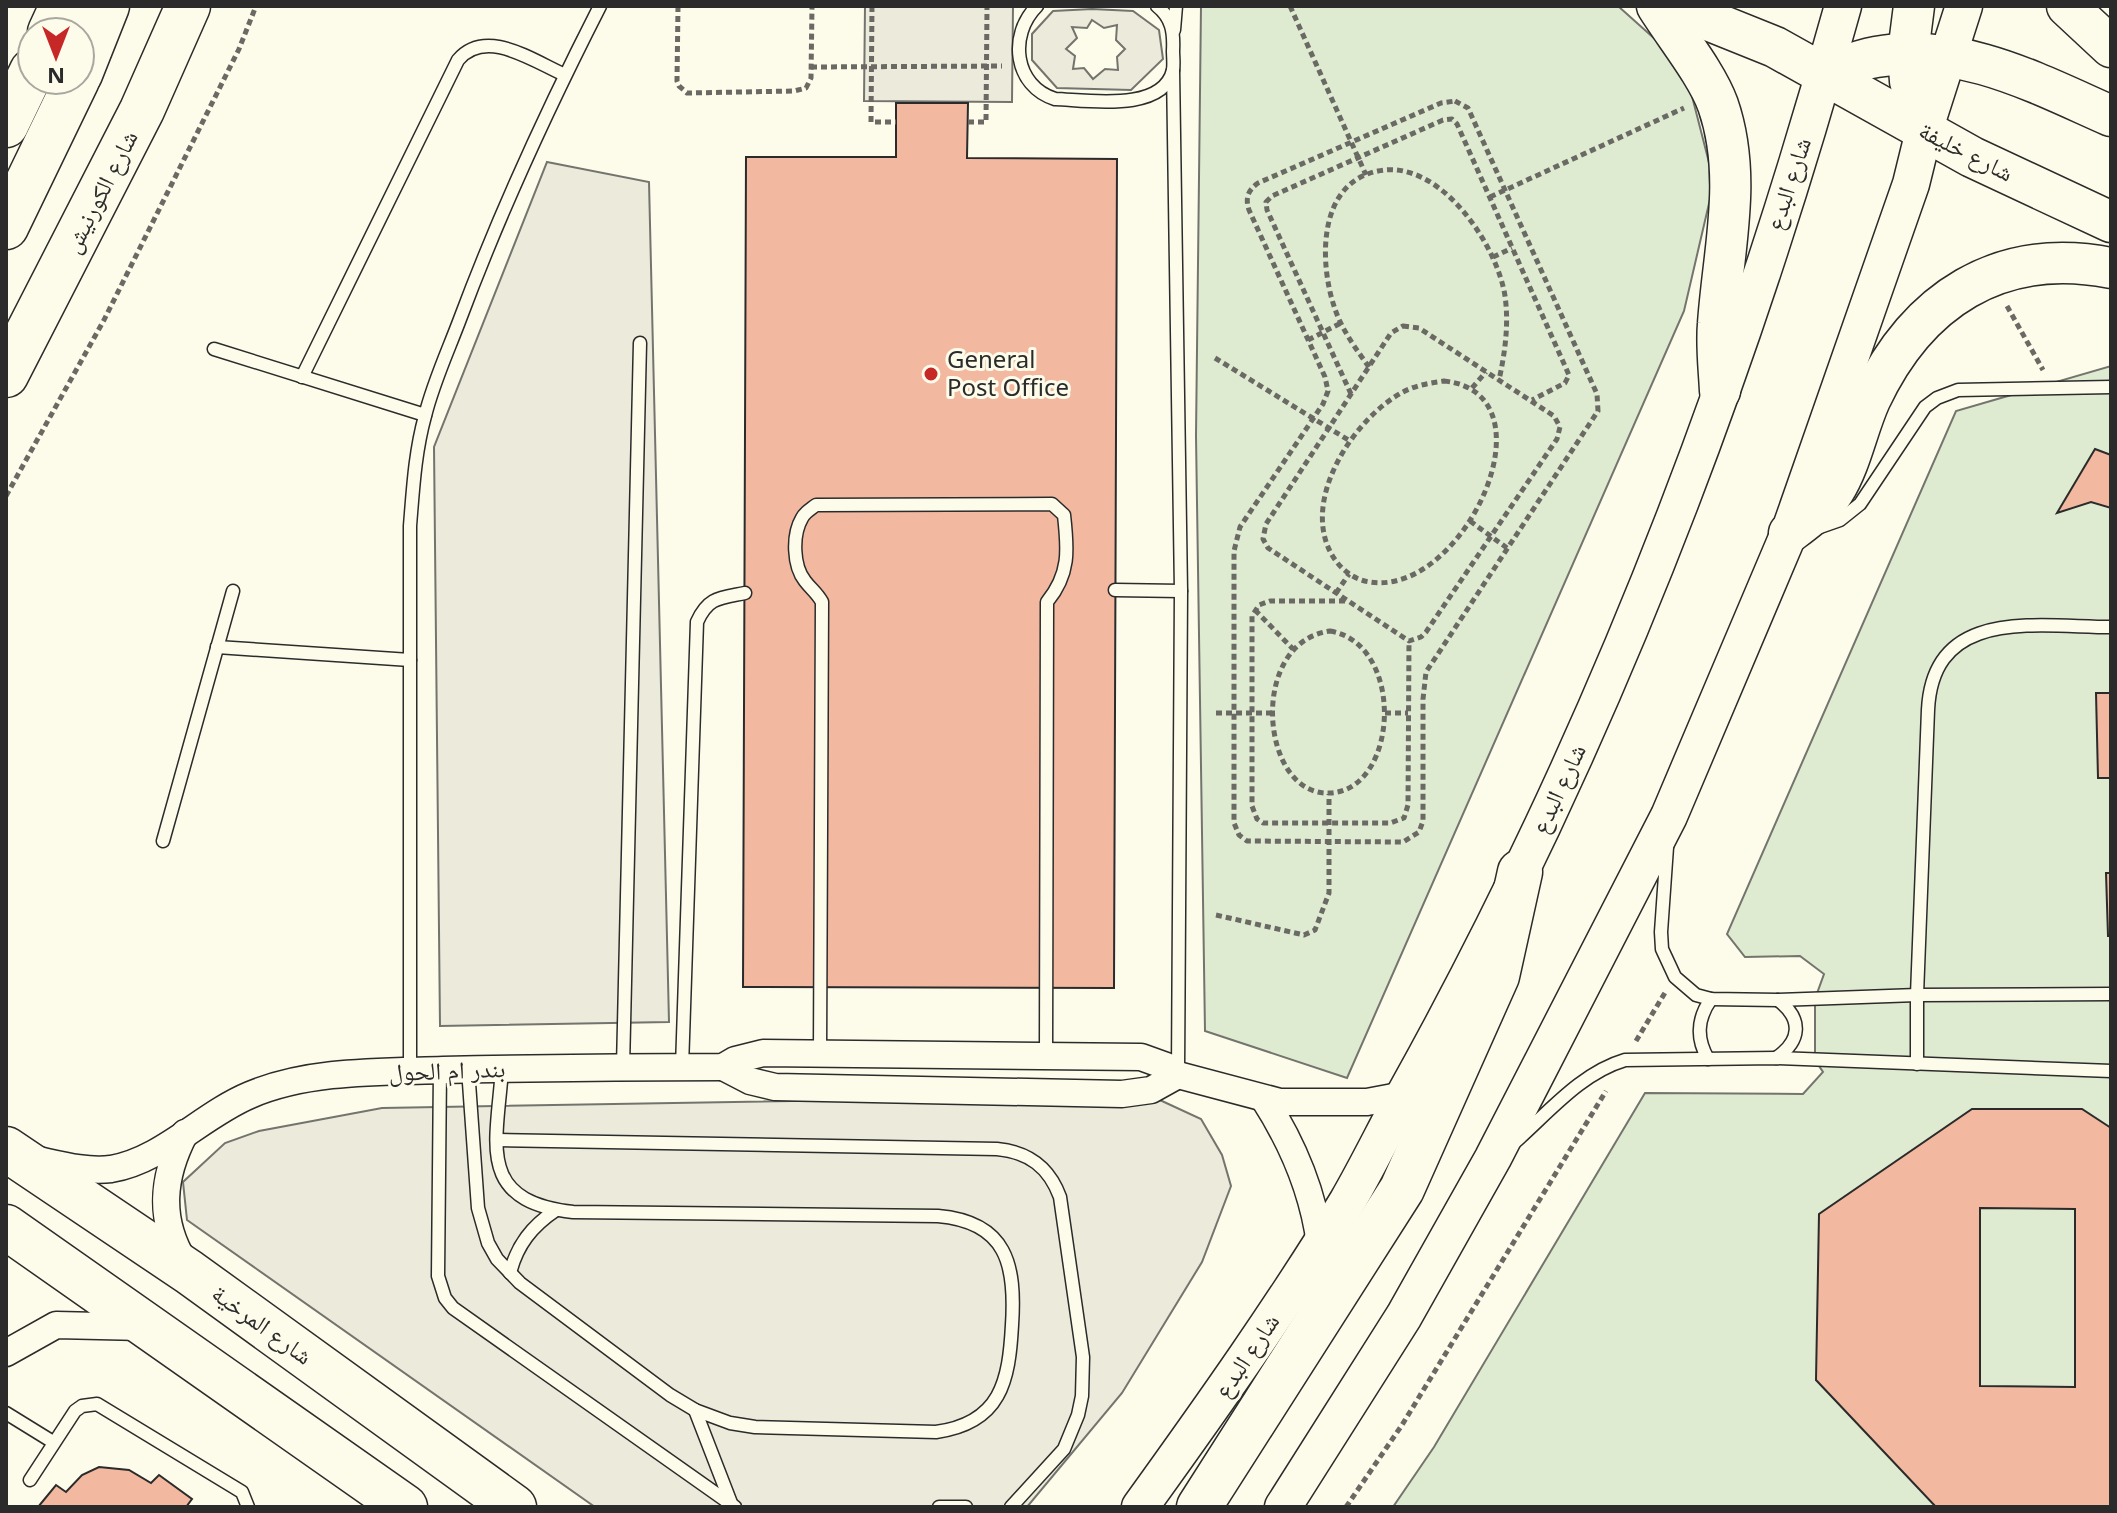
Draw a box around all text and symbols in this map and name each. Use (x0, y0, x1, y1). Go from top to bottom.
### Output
north arrow (16, 16, 96, 96)
text: N (47, 62, 65, 92)
street label: شارع خليفة (1914, 113, 2020, 188)
street label: شارع الكورنيش (55, 124, 145, 258)
street label: شارع البدع (1757, 133, 1818, 234)
place label: General Post Office (947, 342, 1069, 403)
marker: General Post Office (922, 365, 940, 383)
street label: شارع البدع (1522, 738, 1593, 839)
street label: بندر ام الحول (388, 1051, 506, 1089)
street label: شارع المرخية (206, 1276, 320, 1372)
street label: شارع البدع (1205, 1306, 1286, 1404)

